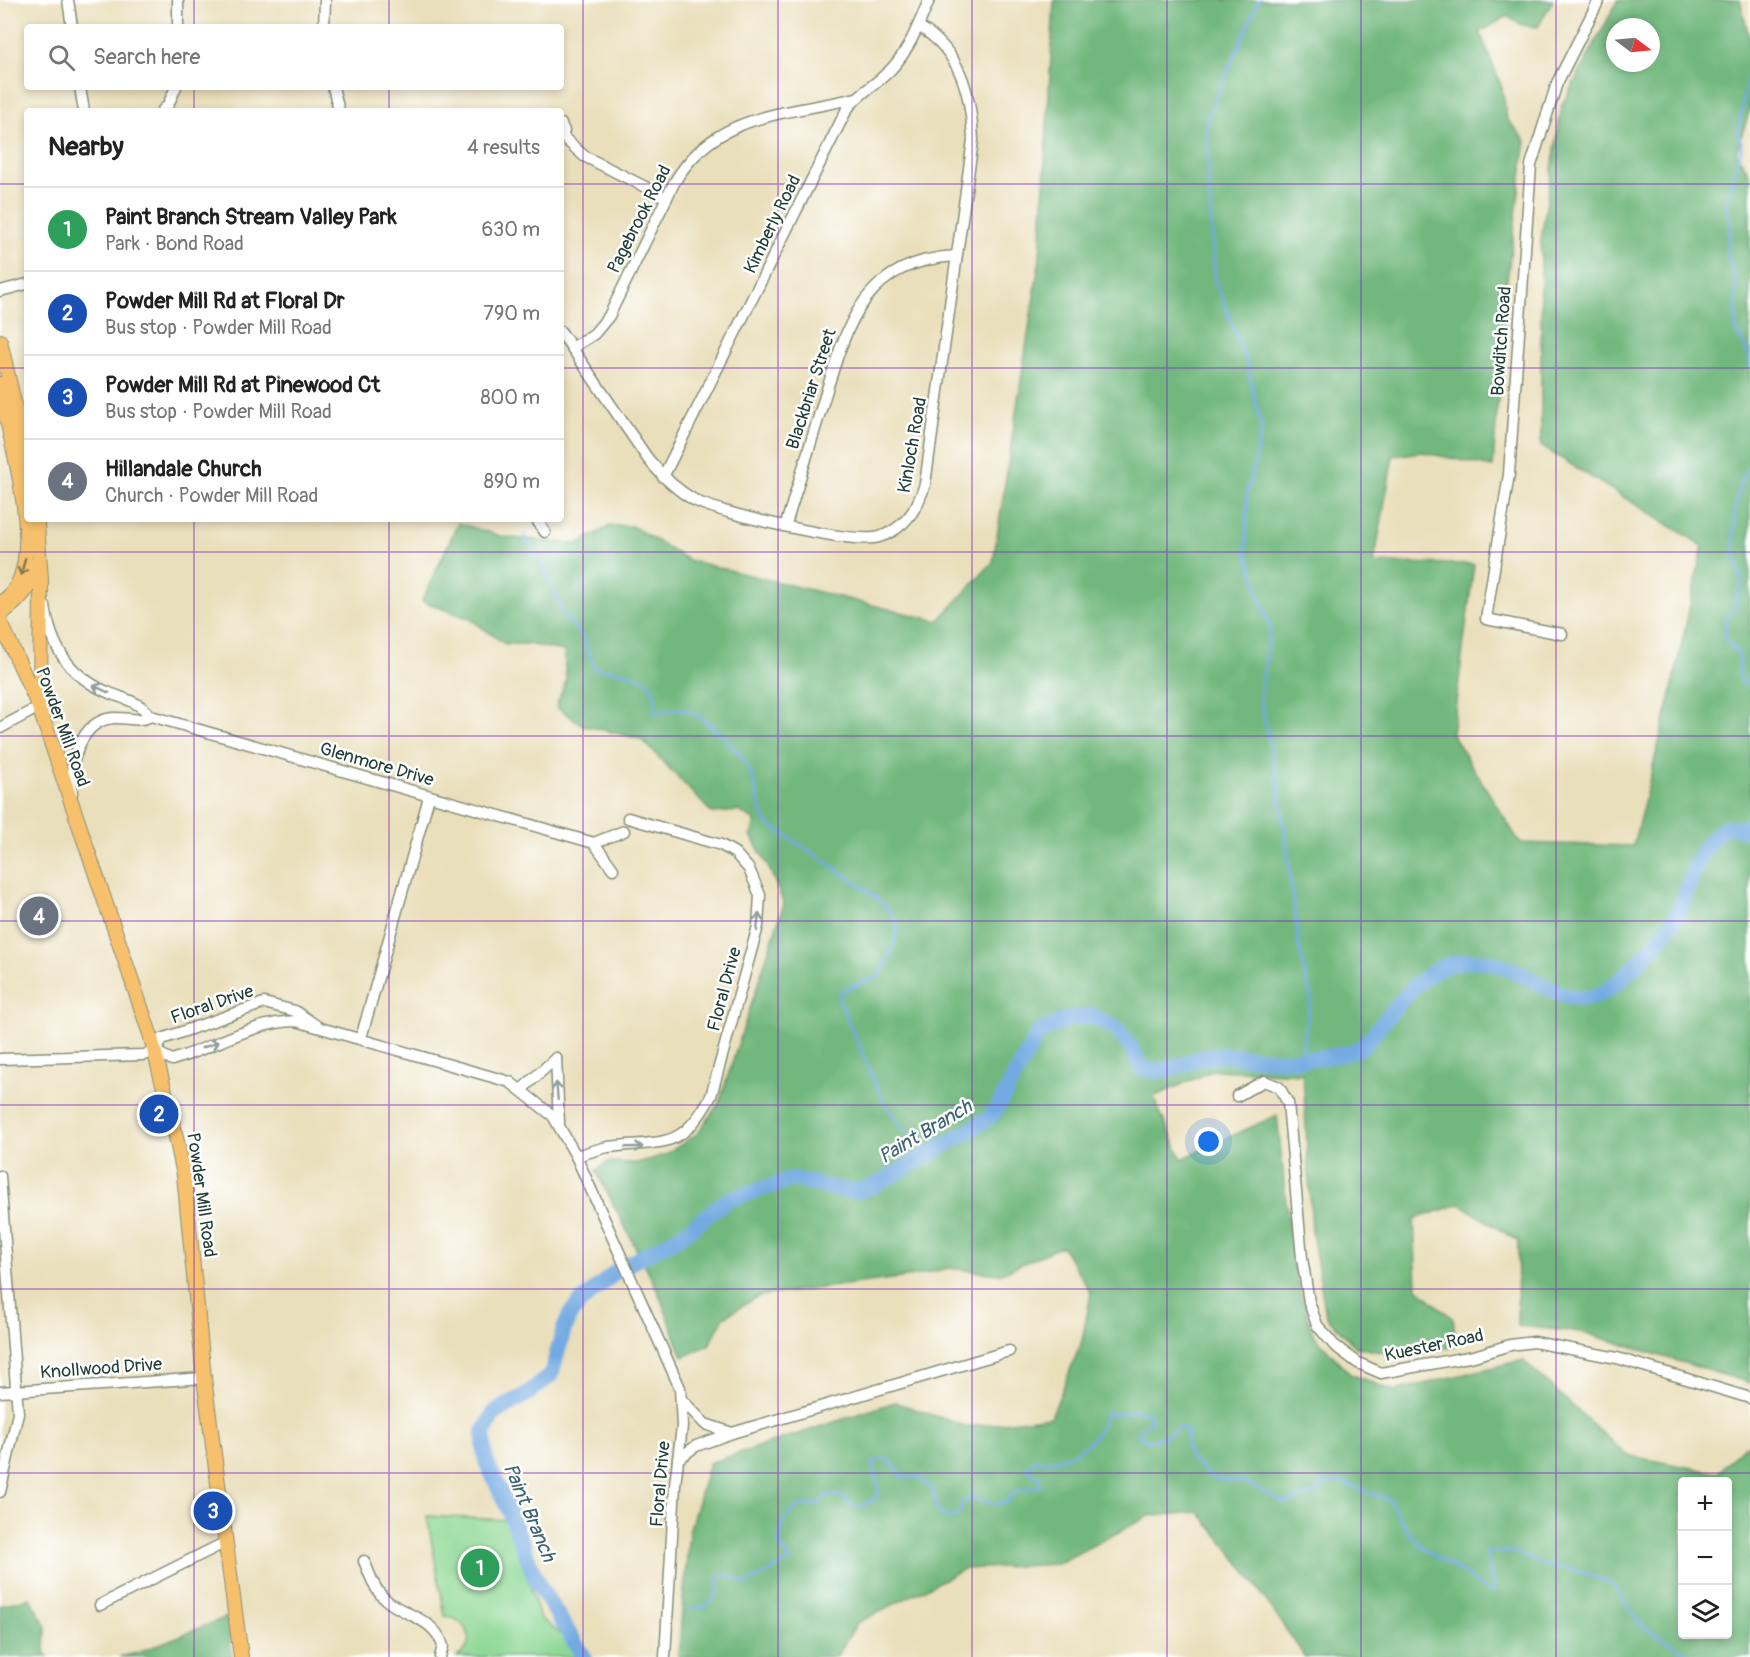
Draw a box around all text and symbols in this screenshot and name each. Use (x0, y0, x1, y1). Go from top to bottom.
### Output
north arrow (1606, 18, 1660, 72)
search box (24, 24, 564, 90)
icon: search (45, 41, 78, 74)
text: Search here (93, 43, 200, 71)
text: Nearby (48, 131, 124, 163)
text: 4 results (467, 135, 540, 160)
street label: Pagebrook Road (602, 161, 677, 277)
street label: Kimberly Road (739, 171, 806, 277)
text: Paint Branch Stream Valley Park (105, 203, 397, 231)
text: 1 (64, 217, 71, 242)
text: 630 m (481, 217, 540, 242)
text: Park · Bond Road (105, 231, 244, 256)
street label: Bowditch Road (1486, 285, 1517, 397)
text: Powder Mill Rd at Floral Dr (105, 287, 345, 315)
text: 2 (62, 301, 73, 326)
text: 790 m (483, 301, 540, 326)
text: Bus stop · Powder Mill Road (105, 315, 332, 340)
street label: Blackbriar Street (781, 325, 842, 452)
text: Powder Mill Rd at Pinewood Ct (105, 371, 380, 399)
text: 3 (62, 385, 73, 410)
text: 800 m (481, 385, 540, 410)
street label: Kinloch Road (893, 395, 932, 495)
text: Bus stop · Powder Mill Road (105, 399, 332, 424)
text: Hillandale Church (105, 455, 262, 483)
text: 4 (62, 469, 73, 494)
text: 890 m (484, 469, 540, 494)
text: Church · Powder Mill Road (105, 483, 318, 508)
one-way arrow (17, 557, 28, 576)
street label: Powder Mill Road (30, 664, 95, 790)
one-way arrow (93, 683, 111, 694)
street label: Glenmore Drive (317, 737, 437, 792)
pin: 4 (20, 894, 58, 938)
one-way arrow (752, 913, 763, 932)
street label: Floral Drive (702, 944, 747, 1034)
street label: Floral Drive (168, 980, 257, 1029)
one-way arrow (200, 1039, 218, 1050)
one-way arrow (551, 1082, 562, 1102)
pin: 2 (140, 1092, 178, 1136)
water label: Paint Branch (874, 1093, 978, 1169)
your location (1194, 1127, 1223, 1156)
street label: Powder Mill Road (181, 1131, 222, 1259)
one-way arrow (623, 1141, 643, 1152)
street label: Kuester Road (1383, 1324, 1486, 1367)
street label: Knollwood Drive (39, 1353, 163, 1384)
street label: Floral Drive (645, 1440, 676, 1528)
water label: Paint Branch (498, 1459, 562, 1567)
map controls (1678, 1477, 1732, 1639)
button: + (1678, 1477, 1732, 1531)
pin: 3 (194, 1488, 232, 1534)
button: − (1678, 1531, 1732, 1585)
pin: 1 (460, 1546, 500, 1590)
button: layers (1678, 1585, 1732, 1639)

